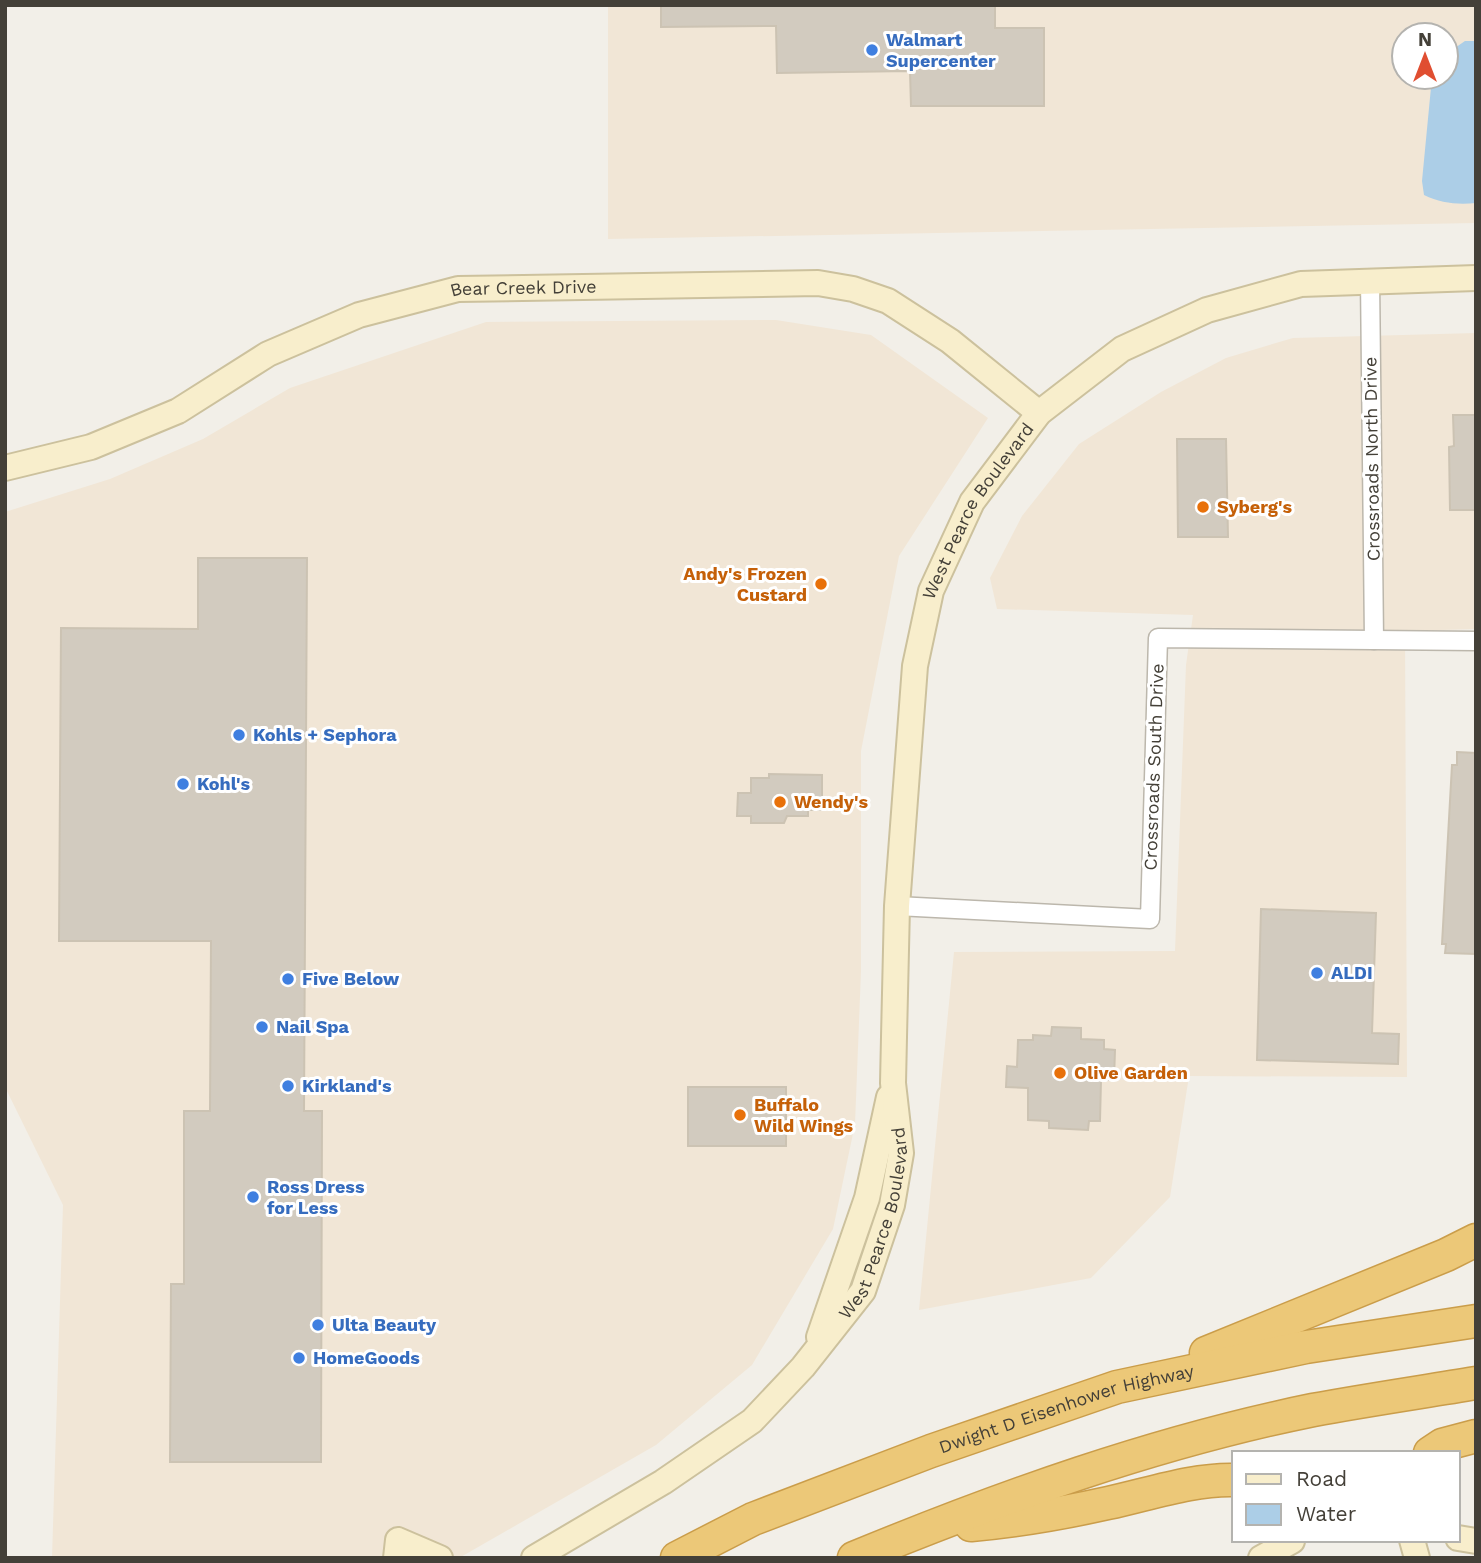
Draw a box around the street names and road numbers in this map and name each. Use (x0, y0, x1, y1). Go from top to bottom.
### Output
street label: Bear Creek Drive (448, 276, 597, 301)
street label: Crossroads North Drive (1359, 357, 1384, 561)
street label: West Pearce Boulevard (918, 419, 1038, 603)
street label: Crossroads South Drive (1139, 663, 1168, 871)
street label: West Pearce Boulevard (834, 1126, 911, 1323)
street label: Dwight D Eisenhower Highway (936, 1360, 1196, 1457)

